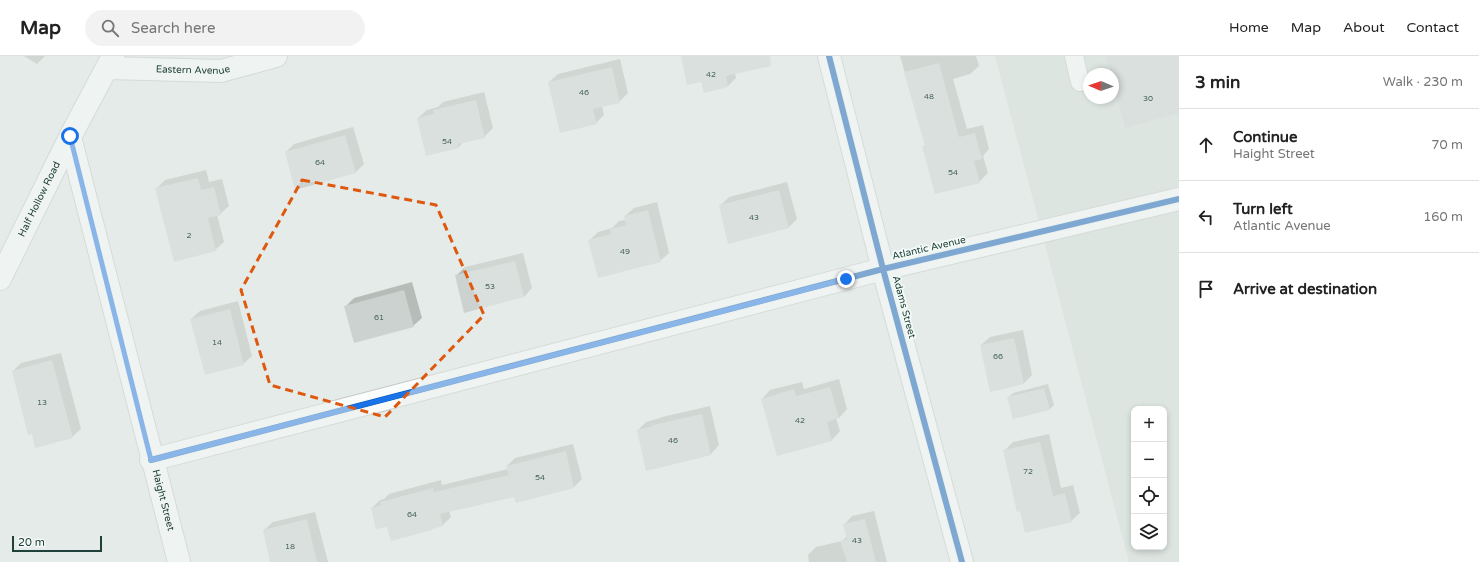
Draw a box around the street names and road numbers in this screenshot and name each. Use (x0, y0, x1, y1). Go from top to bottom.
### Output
street label: Eastern Avenue (156, 63, 232, 77)
street label: Half Hollow Road (16, 160, 63, 239)
street label: Atlantic Avenue (891, 234, 967, 262)
street label: Adams Street (890, 274, 918, 340)
street label: Haight Street (150, 468, 177, 532)

